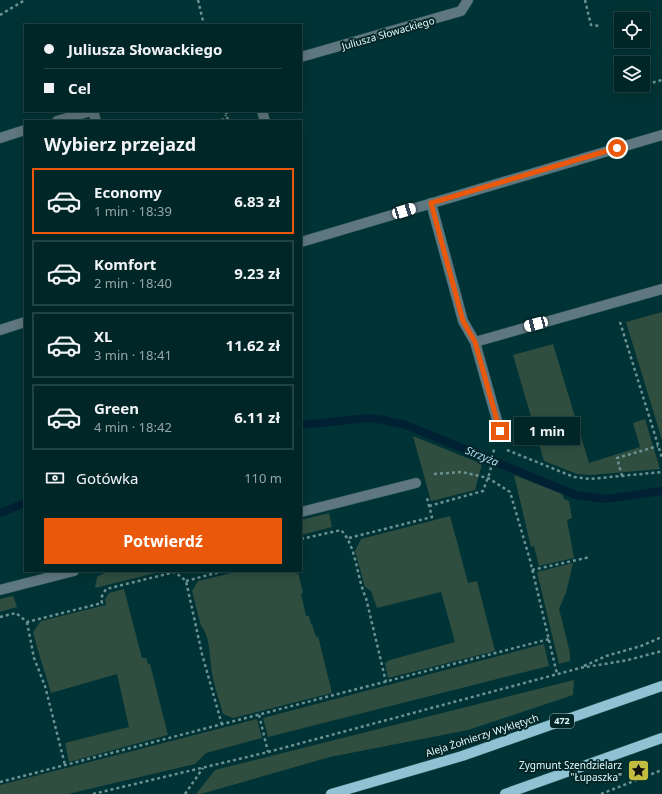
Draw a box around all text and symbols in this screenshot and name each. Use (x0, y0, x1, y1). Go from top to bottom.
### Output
map controls (614, 12, 650, 92)
button: locate (614, 12, 650, 48)
street label: Juliusza Słowackiego (339, 13, 436, 53)
text: Juliusza Słowackiego (68, 39, 222, 59)
button: layers (614, 56, 650, 92)
text: Cel (68, 78, 91, 98)
text: Wybierz przejazd (44, 132, 196, 156)
route start (608, 139, 626, 157)
text: Economy (94, 182, 162, 202)
icon: car (46, 183, 82, 219)
text: 6.83 zł (234, 191, 280, 211)
text: 1 min · 18:39 (94, 202, 172, 220)
car (391, 202, 417, 220)
text: Komfort (94, 254, 156, 274)
icon: car (46, 255, 82, 291)
text: 9.23 zł (234, 263, 280, 283)
text: 2 min · 18:40 (94, 274, 172, 292)
car (523, 315, 549, 333)
text: XL (94, 326, 112, 346)
icon: car (46, 327, 82, 363)
text: 11.62 zł (226, 335, 280, 355)
text: 3 min · 18:41 (94, 346, 172, 364)
text: Green (94, 398, 139, 418)
icon: car (46, 399, 82, 435)
text: 6.11 zł (234, 407, 280, 427)
callout: 1 min (514, 417, 580, 445)
text: 4 min · 18:42 (94, 418, 172, 436)
route end (491, 422, 509, 440)
text: 1 min (529, 422, 565, 440)
water label: Strzyża (463, 442, 502, 469)
icon: cash (44, 467, 66, 489)
text: Gotówka (76, 468, 138, 488)
text: 110 m (244, 469, 282, 487)
button: Potwierdź (44, 518, 282, 564)
street label: Aleja Żołnierzy Wyklętych (424, 710, 540, 760)
road number: 472 (550, 714, 574, 728)
place label: Zygmunt Szendzielarz "Łupaszka" (519, 758, 622, 784)
place icon: Zygmunt Szendzielarz "Łupaszka" (625, 758, 651, 784)

